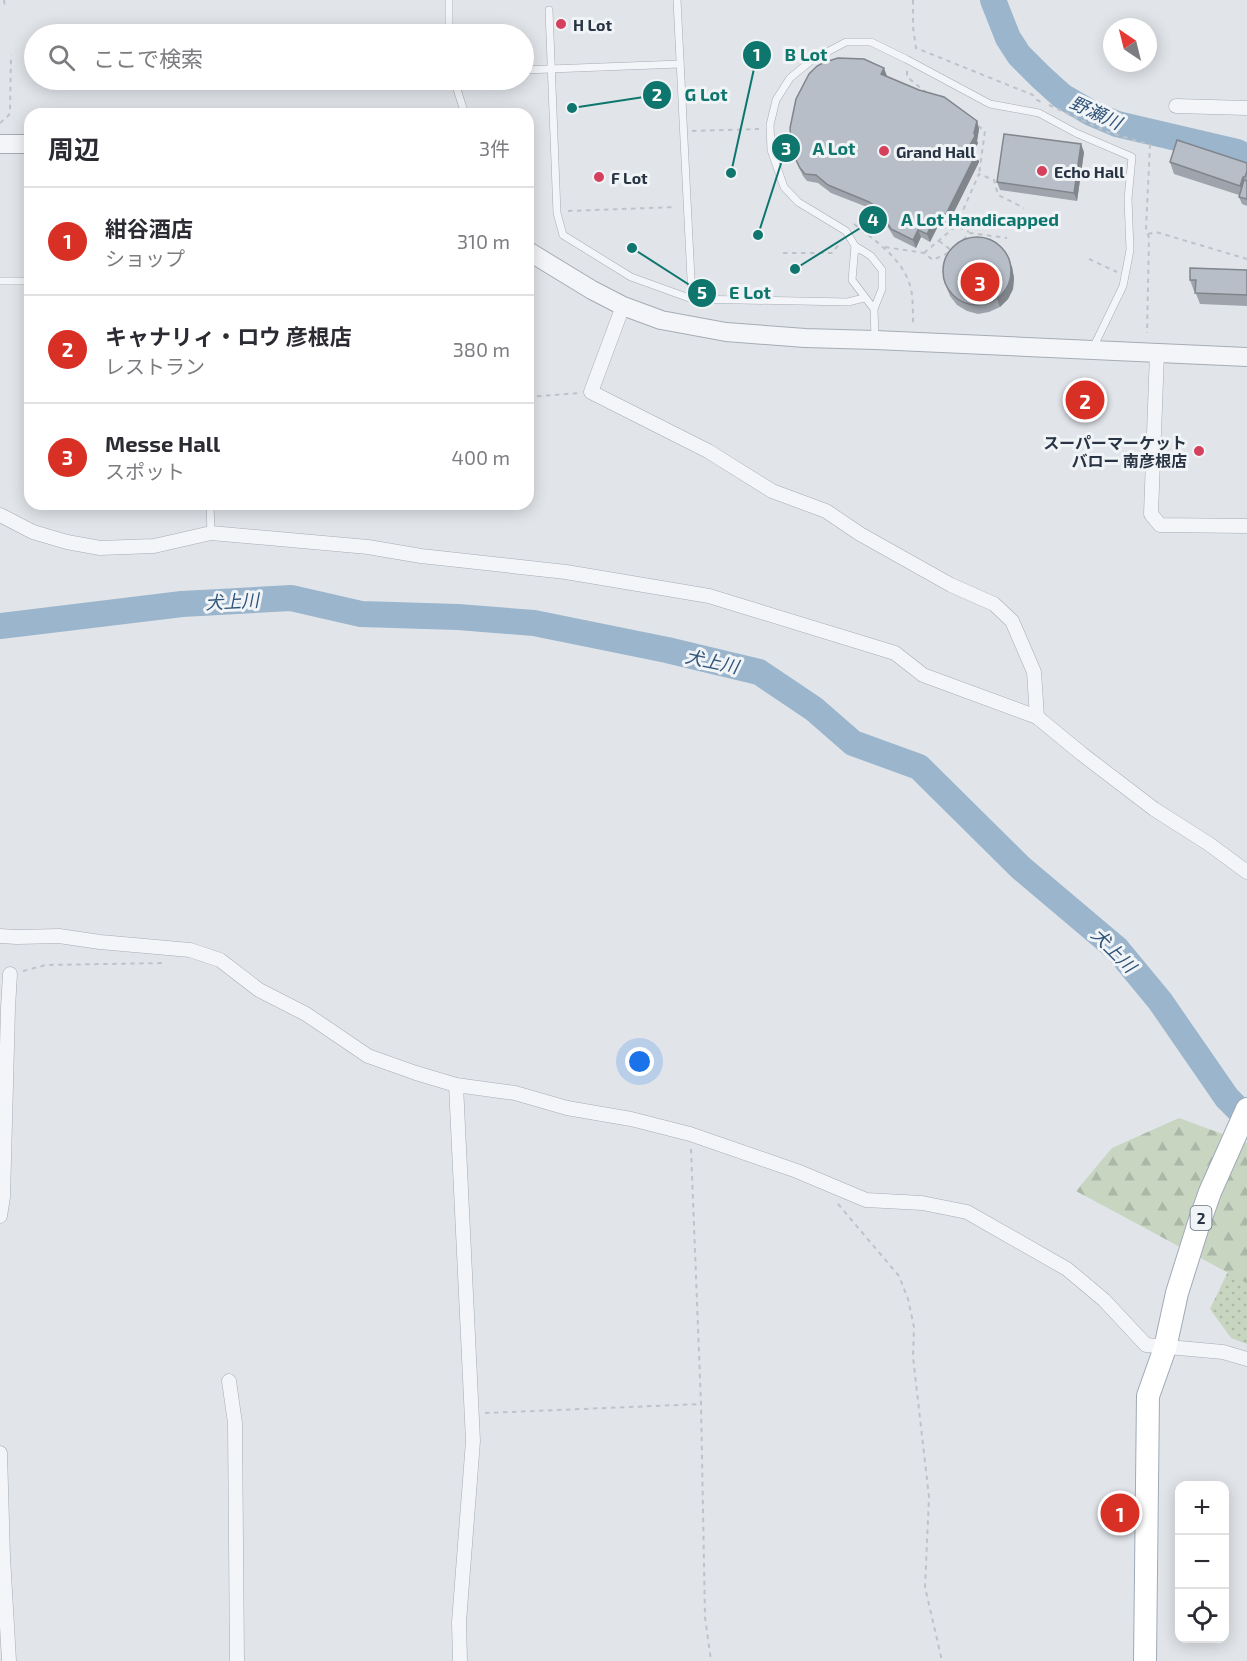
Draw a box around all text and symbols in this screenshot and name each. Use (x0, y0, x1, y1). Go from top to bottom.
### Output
place label: H Lot (573, 15, 612, 34)
marker: H Lot (554, 17, 568, 31)
north arrow (1103, 18, 1157, 72)
search box (24, 24, 534, 90)
callout: B Lot (742, 37, 839, 73)
icon: search (45, 41, 78, 74)
text: 1 (753, 43, 761, 65)
text: B Lot (785, 43, 828, 65)
text: ここで検索 (93, 45, 203, 71)
callout: G Lot (642, 77, 739, 113)
text: 2 (652, 83, 662, 105)
text: G Lot (684, 83, 728, 105)
water label: 野瀬川 (1067, 91, 1127, 134)
callout: A Lot (771, 130, 868, 166)
text: 周辺 (48, 133, 100, 164)
text: 3件 (479, 136, 510, 160)
text: 3 (781, 137, 791, 159)
text: A Lot (813, 137, 856, 159)
place label: Grand Hall (896, 142, 976, 161)
marker: Grand Hall (877, 144, 891, 158)
place label: Echo Hall (1054, 162, 1125, 181)
marker: Echo Hall (1035, 164, 1049, 178)
place label: F Lot (611, 168, 648, 187)
marker: F Lot (592, 170, 606, 184)
callout: A Lot Handicapped (858, 202, 1071, 238)
text: 4 (867, 208, 879, 230)
text: A Lot Handicapped (901, 208, 1059, 230)
text: 紺谷酒店 (105, 215, 193, 241)
text: 1 (63, 229, 72, 253)
text: 310 m (457, 229, 510, 253)
text: ショップ (105, 246, 185, 270)
pin: 3 (960, 260, 1000, 304)
callout: E Lot (687, 275, 783, 311)
text: 5 (697, 281, 707, 303)
text: E Lot (729, 281, 772, 303)
text: キャナリィ・ロウ 彦根店 (105, 323, 352, 349)
text: 2 (62, 337, 73, 361)
text: 380 m (453, 337, 510, 361)
text: レストラン (105, 354, 205, 378)
pin: 2 (1066, 378, 1104, 422)
text: Messe Hall (105, 430, 220, 456)
place label: スーパーマーケット バロー 南彦根店 (1043, 433, 1187, 470)
marker: スーパーマーケット バロー 南彦根店 (1192, 444, 1206, 458)
text: 3 (62, 445, 73, 469)
text: 400 m (452, 445, 510, 469)
text: スポット (105, 459, 185, 483)
water label: 犬上川 (204, 588, 262, 613)
water label: 犬上川 (683, 645, 743, 678)
water label: 犬上川 (1087, 923, 1142, 978)
your location (625, 1047, 654, 1076)
road number: 2 (1190, 1206, 1212, 1230)
map controls (1175, 1481, 1229, 1643)
button: + (1175, 1481, 1229, 1535)
pin: 1 (1100, 1490, 1140, 1536)
button: − (1175, 1535, 1229, 1589)
button: locate (1175, 1589, 1229, 1643)

